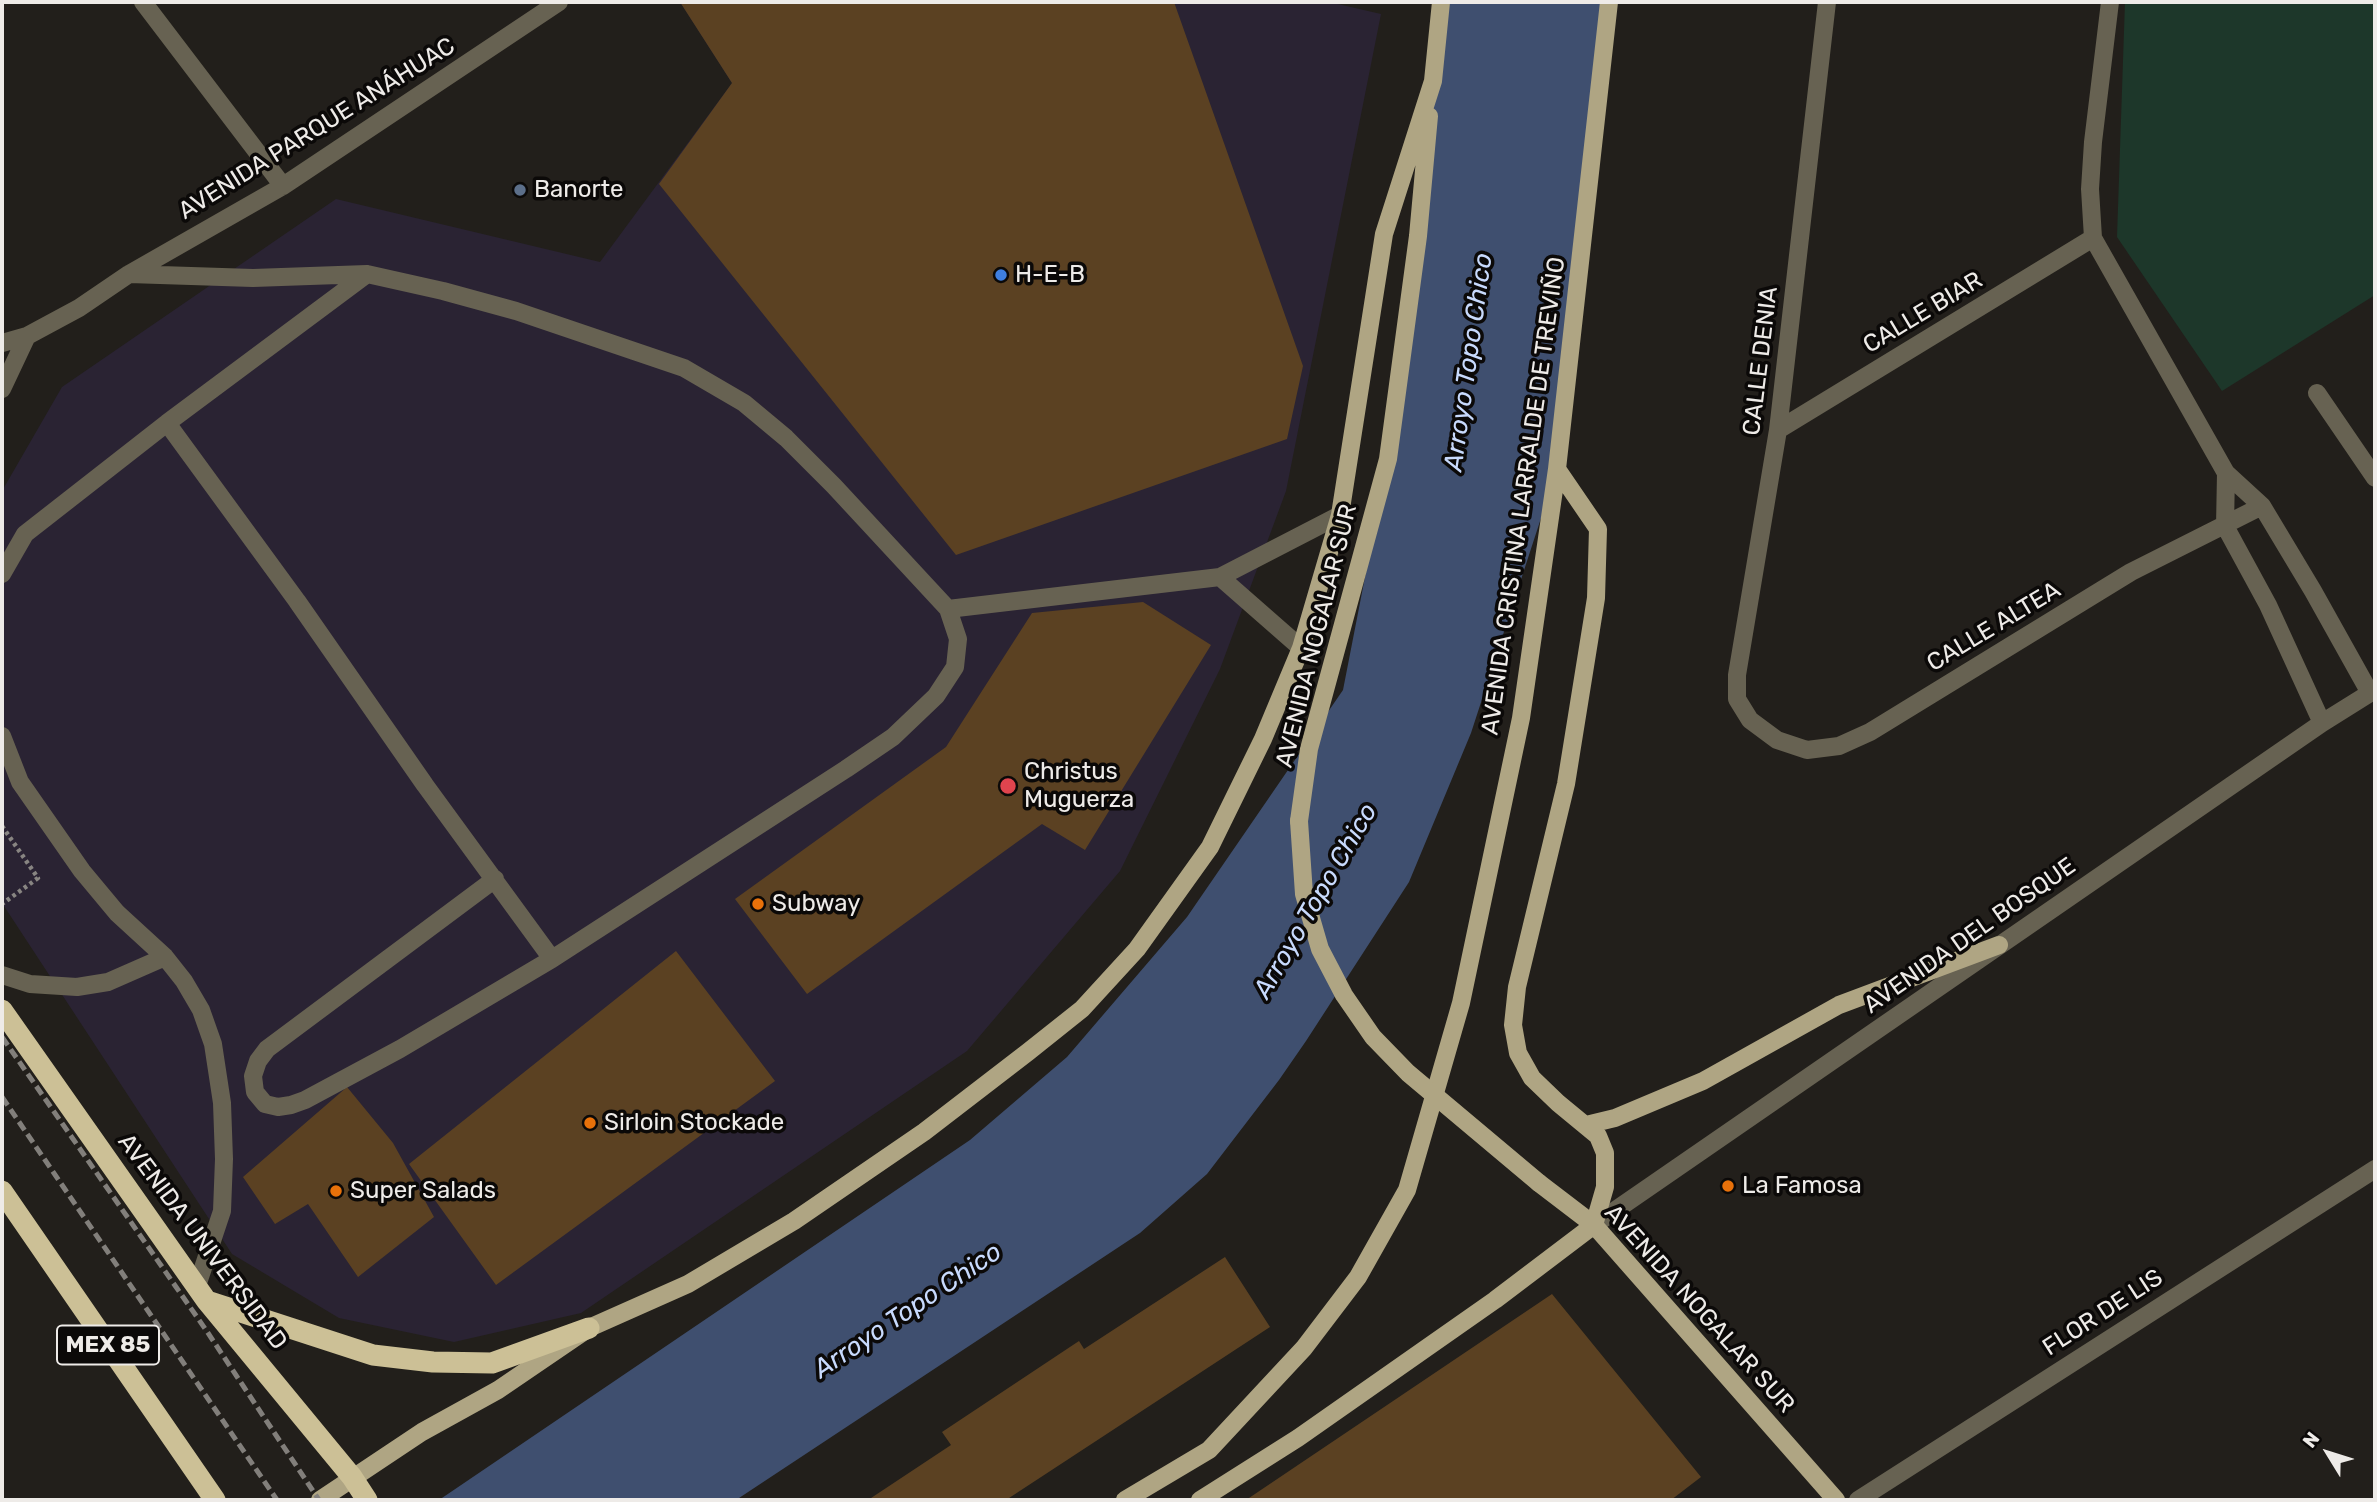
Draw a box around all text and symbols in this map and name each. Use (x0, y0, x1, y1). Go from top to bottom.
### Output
street label: AVENIDA PARQUE ANÁHUAC (173, 32, 461, 226)
place label: Banorte (534, 176, 624, 204)
marker: Banorte (512, 182, 528, 198)
water label: Arroyo Topo Chico (1438, 251, 1500, 473)
street label: AVENIDA CRISTINA LARRALDE DE TREVIÑO (1476, 255, 1572, 737)
place label: H-E-B (1015, 261, 1085, 289)
street label: CALLE BIAR (1858, 266, 1988, 360)
marker: H-E-B (993, 267, 1009, 283)
street label: CALLE DENIA (1738, 285, 1784, 437)
street label: AVENIDA NOGALAR SUR (1270, 501, 1364, 771)
street label: CALLE ALTEA (1922, 576, 2066, 678)
place label: Christus Muguerza (1024, 758, 1134, 814)
marker: Christus Muguerza (998, 776, 1018, 796)
water label: Arroyo Topo Chico (1248, 798, 1384, 1004)
street label: AVENIDA DEL BOSQUE (1859, 852, 2081, 1020)
place label: Subway (772, 890, 860, 918)
marker: Subway (750, 896, 766, 912)
place label: Sirloin Stockade (604, 1109, 784, 1137)
marker: Sirloin Stockade (582, 1115, 598, 1131)
street label: AVENIDA UNIVERSIDAD (111, 1128, 293, 1356)
place label: La Famosa (1742, 1172, 1862, 1200)
place label: Super Salads (350, 1177, 496, 1205)
marker: La Famosa (1720, 1178, 1736, 1194)
marker: Super Salads (328, 1183, 344, 1199)
street label: AVENIDA NOGALAR SUR (1598, 1199, 1800, 1419)
water label: Arroyo Topo Chico (808, 1237, 1008, 1385)
street label: FLOR DE LIS (2038, 1264, 2168, 1362)
road number: MEX 85 (57, 1326, 159, 1364)
north arrow (2293, 1418, 2363, 1488)
text: N (2298, 1427, 2324, 1452)

